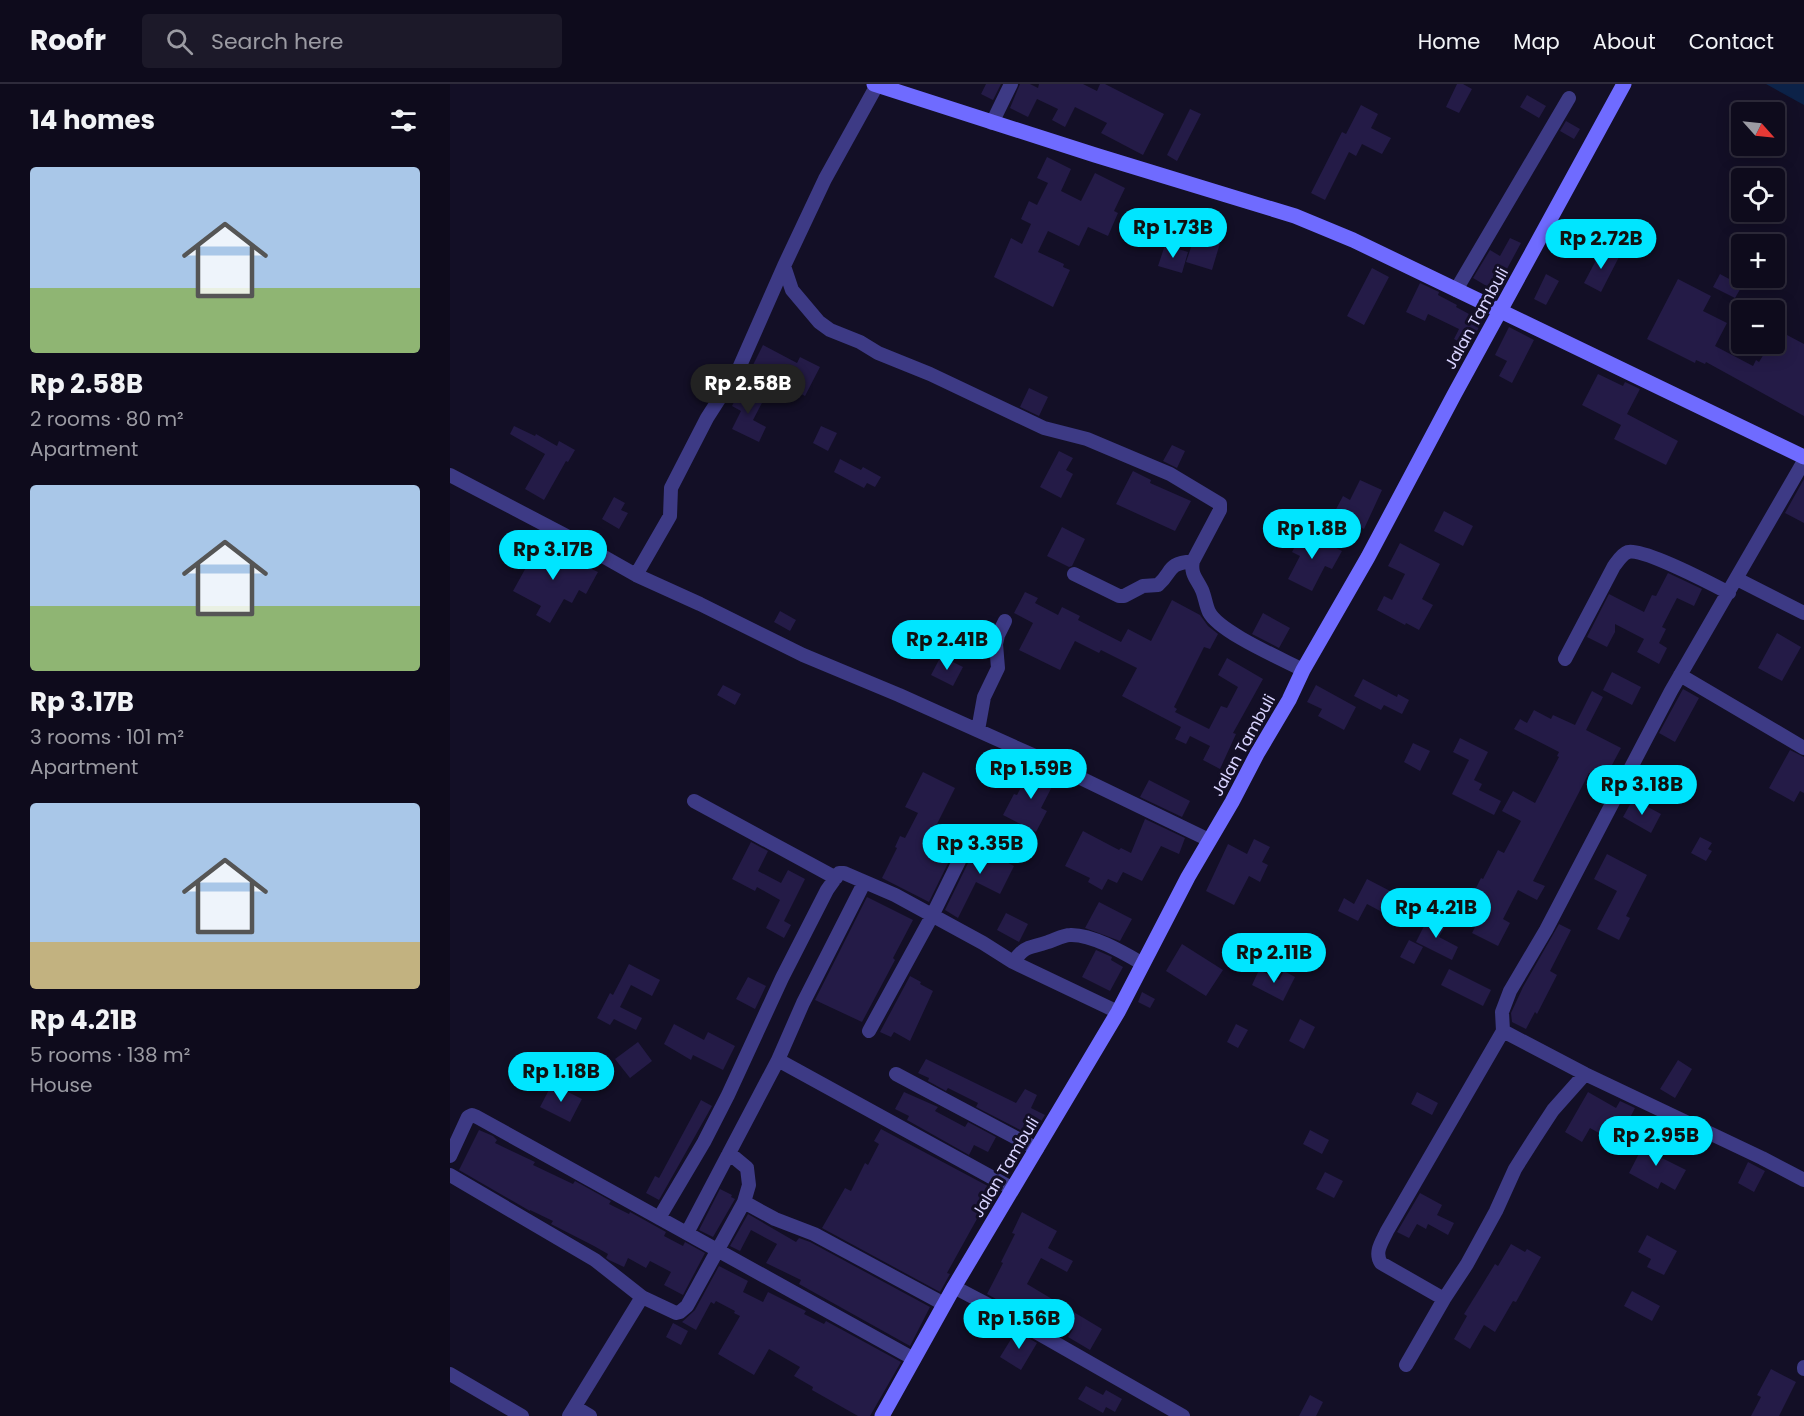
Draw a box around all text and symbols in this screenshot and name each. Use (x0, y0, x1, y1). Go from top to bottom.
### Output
search box (142, 14, 562, 68)
text: Roofr (30, 21, 106, 60)
icon: search (163, 25, 196, 58)
text: Search here (211, 26, 344, 57)
text: Home (1418, 27, 1480, 56)
text: Map (1513, 27, 1560, 56)
text: About (1593, 27, 1656, 56)
text: Contact (1689, 27, 1774, 56)
text: 14 homes (30, 102, 155, 138)
north arrow (1731, 102, 1785, 156)
map controls (1731, 102, 1785, 354)
icon: filters (387, 104, 420, 137)
button: locate (1731, 168, 1785, 222)
icon: home (171, 206, 279, 314)
pin: Rp 1.73B (1111, 208, 1235, 259)
text: Rp 1.73B (1133, 213, 1213, 241)
pin: Rp 2.72B (1539, 219, 1663, 270)
text: Rp 2.72B (1559, 224, 1643, 252)
button: + (1731, 234, 1785, 288)
street label: Jalan Tambuli (1439, 263, 1514, 373)
button: − (1731, 300, 1785, 354)
pin: Rp 2.58B (686, 364, 810, 415)
text: Rp 2.58B (30, 366, 143, 402)
text: Rp 2.58B (704, 369, 792, 397)
text: 2 rooms · 80 m² (30, 405, 184, 433)
text: Apartment (30, 435, 138, 463)
pin: Rp 1.8B (1257, 509, 1367, 560)
text: Rp 1.8B (1277, 514, 1347, 542)
icon: home (171, 524, 279, 632)
pin: Rp 3.17B (491, 530, 615, 581)
text: Rp 3.17B (513, 535, 593, 563)
pin: Rp 2.41B (885, 620, 1009, 671)
text: Rp 2.41B (906, 625, 988, 653)
text: Rp 3.17B (30, 684, 134, 720)
street label: Jalan Tambuli (1206, 690, 1281, 800)
text: 3 rooms · 101 m² (30, 723, 184, 751)
pin: Rp 1.59B (969, 749, 1093, 800)
text: Apartment (30, 753, 138, 781)
text: Rp 1.59B (990, 754, 1072, 782)
pin: Rp 3.18B (1580, 765, 1704, 816)
text: Rp 3.18B (1601, 770, 1683, 798)
pin: Rp 3.35B (918, 824, 1042, 875)
text: Rp 3.35B (937, 829, 1023, 857)
icon: home (171, 842, 279, 950)
pin: Rp 4.21B (1374, 888, 1498, 939)
text: Rp 4.21B (1395, 893, 1477, 921)
pin: Rp 2.11B (1212, 933, 1336, 984)
text: Rp 2.11B (1236, 938, 1312, 966)
text: Rp 4.21B (30, 1002, 137, 1038)
text: 5 rooms · 138 m² (30, 1041, 190, 1069)
pin: Rp 1.18B (499, 1052, 623, 1103)
text: Rp 1.18B (522, 1057, 600, 1085)
text: House (30, 1071, 92, 1099)
street label: Jalan Tambuli (966, 1113, 1045, 1222)
pin: Rp 2.95B (1594, 1116, 1718, 1167)
text: Rp 2.95B (1613, 1121, 1699, 1149)
pin: Rp 1.56B (957, 1299, 1081, 1350)
text: Rp 1.56B (978, 1304, 1060, 1332)

